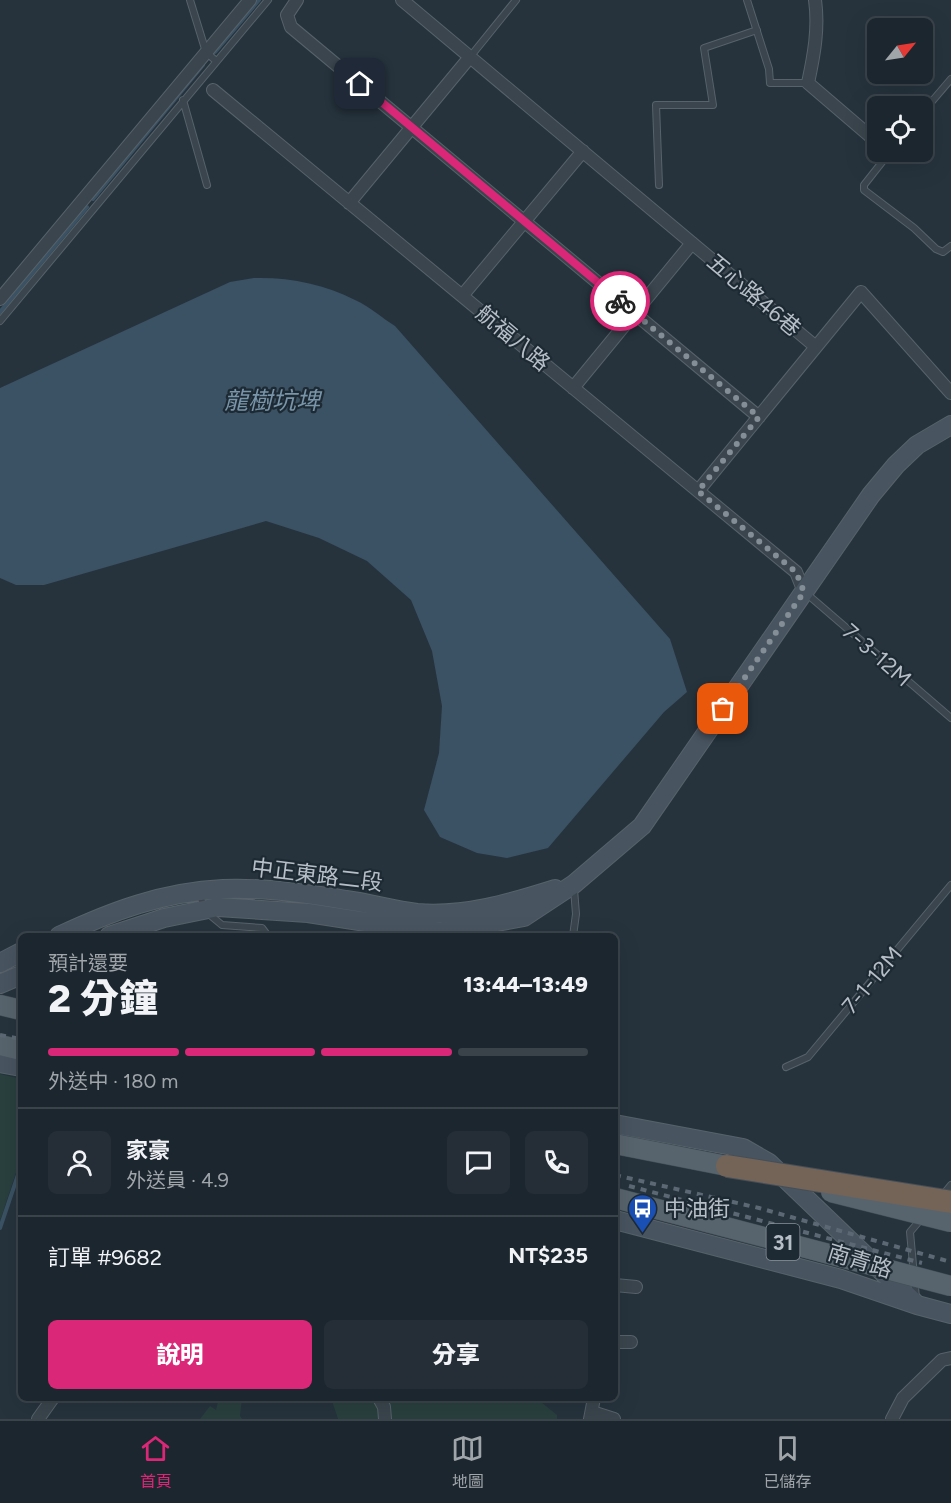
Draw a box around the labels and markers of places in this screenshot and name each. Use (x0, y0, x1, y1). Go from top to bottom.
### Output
pin (334, 58, 385, 109)
pin (697, 683, 748, 734)
bus stop icon: 中油街 (627, 1192, 659, 1234)
place label: 中油街 (664, 1195, 730, 1222)

